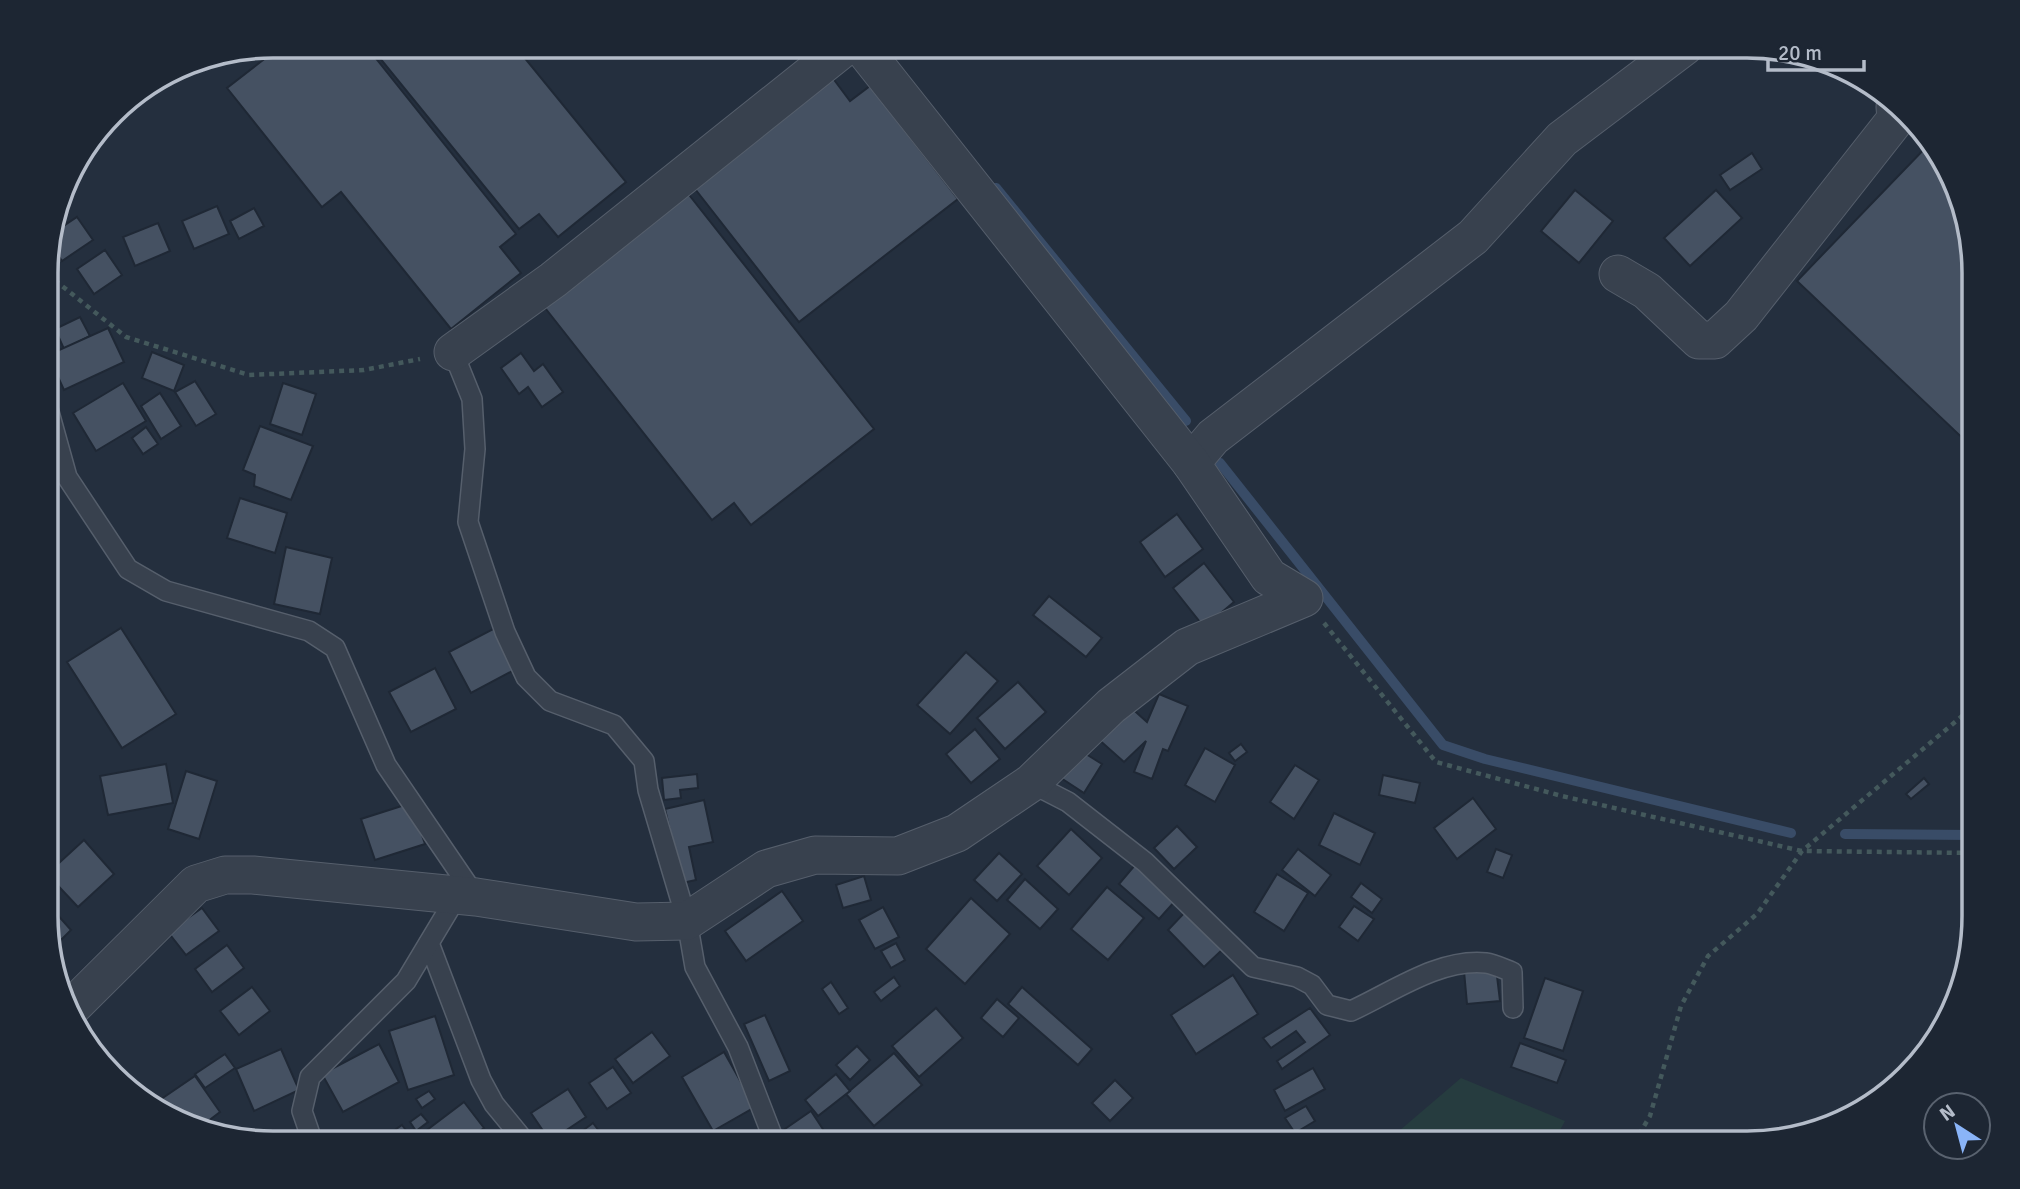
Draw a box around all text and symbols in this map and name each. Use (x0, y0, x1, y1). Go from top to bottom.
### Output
scale bar (1768, 28, 1864, 72)
text: 20 m (1778, 40, 1822, 66)
north arrow (1922, 1091, 1992, 1161)
text: N (1935, 1099, 1960, 1127)

